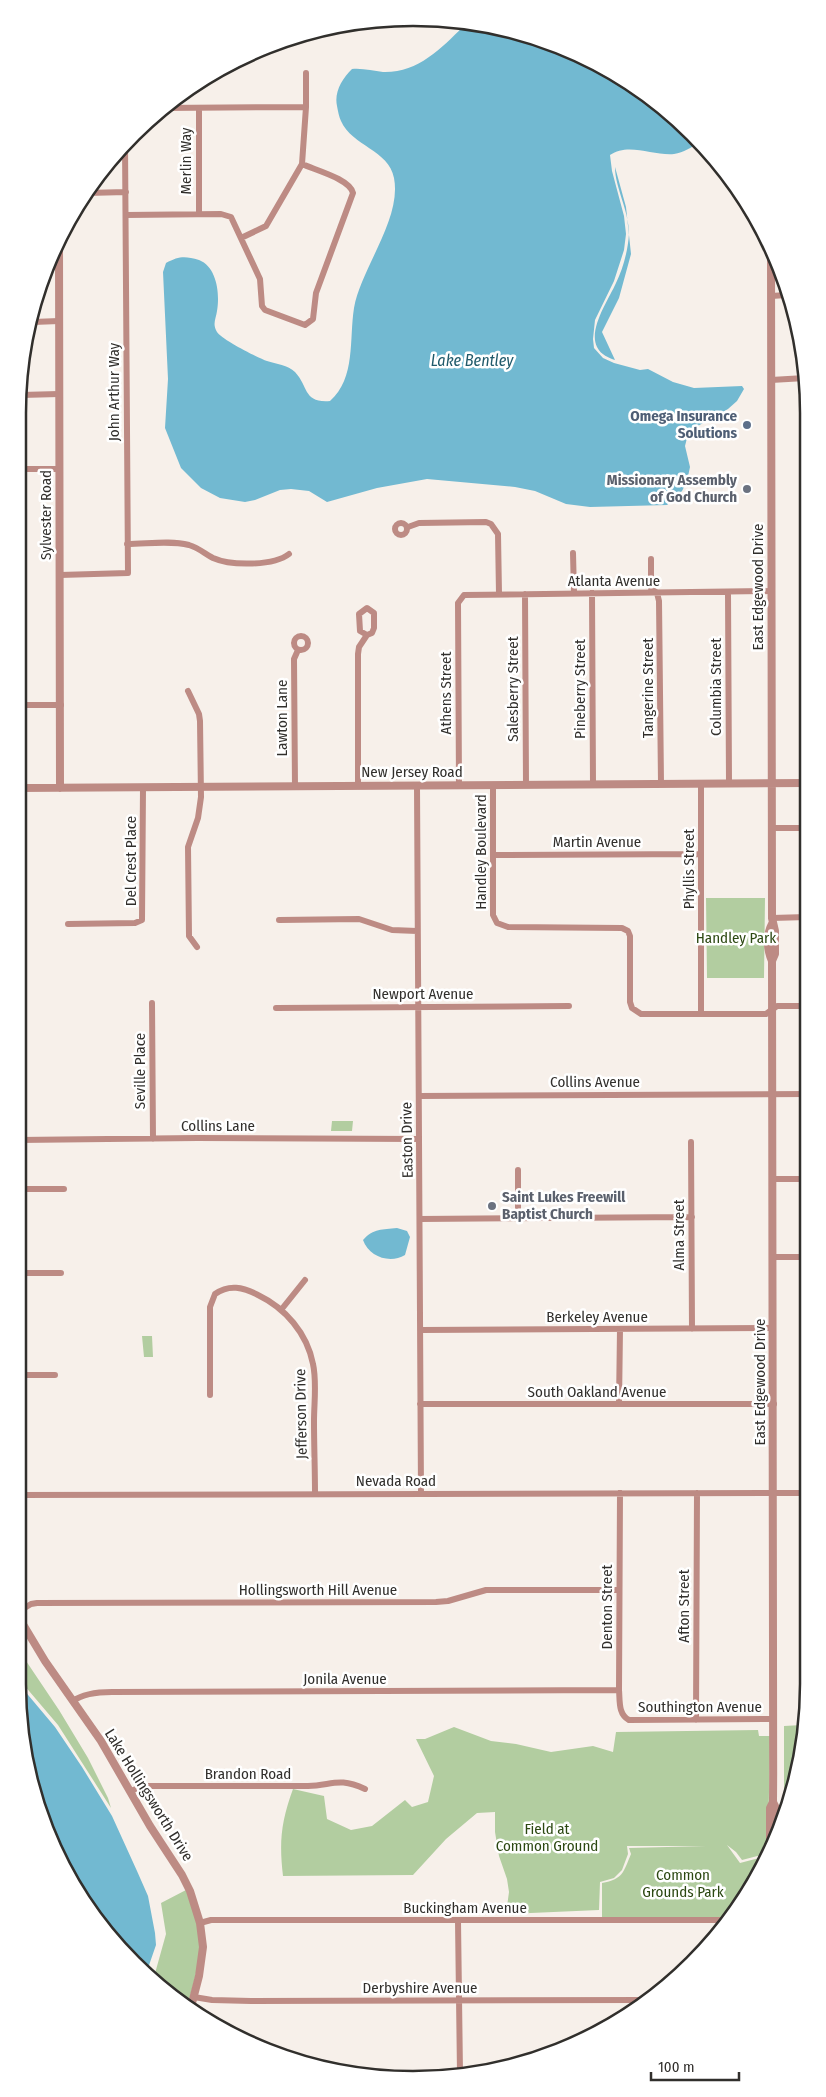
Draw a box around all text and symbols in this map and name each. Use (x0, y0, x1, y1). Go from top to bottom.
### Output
street label: Merlin Way (177, 127, 195, 195)
street label: John Arthur Way (105, 342, 123, 441)
water label: Lake Bentley (431, 351, 514, 370)
place label: Omega Insurance Solutions (630, 407, 737, 442)
marker: Omega Insurance Solutions (741, 419, 753, 431)
street label: Sylvester Road (37, 470, 55, 560)
place label: Missionary Assembly of God Church (607, 471, 738, 506)
marker: Missionary Assembly of God Church (741, 483, 753, 495)
street label: East Edgewood Drive (749, 524, 767, 650)
street label: Atlanta Avenue (568, 572, 660, 590)
street label: Salesberry Street (504, 636, 522, 742)
street label: Tangerine Street (639, 638, 657, 738)
street label: Columbia Street (707, 638, 725, 736)
street label: Pineberry Street (571, 639, 589, 739)
street label: Athens Street (437, 651, 455, 734)
street label: Lawton Lane (273, 680, 291, 756)
street label: New Jersey Road (361, 763, 463, 781)
street label: Handley Boulevard (472, 794, 490, 910)
street label: Del Crest Place (122, 816, 140, 906)
street label: Phyllis Street (680, 829, 698, 909)
street label: Martin Avenue (553, 833, 641, 851)
park label: Handley Park (696, 929, 776, 947)
street label: Newport Avenue (373, 985, 473, 1003)
street label: Seville Place (131, 1033, 149, 1109)
street label: Collins Avenue (550, 1073, 640, 1091)
street label: Easton Drive (397, 1102, 417, 1178)
street label: Collins Lane (181, 1117, 255, 1135)
place label: Saint Lukes Freewill Baptist Church (502, 1188, 626, 1223)
street label: Alma Street (670, 1199, 688, 1271)
marker: Saint Lukes Freewill Baptist Church (486, 1200, 498, 1212)
street label: Berkeley Avenue (546, 1308, 648, 1326)
street label: East Edgewood Drive (751, 1319, 769, 1445)
street label: Jefferson Drive (291, 1369, 311, 1459)
street label: South Oakland Avenue (528, 1383, 666, 1401)
street label: Nevada Road (356, 1472, 436, 1490)
street label: Denton Street (598, 1564, 616, 1649)
street label: Afton Street (675, 1569, 693, 1643)
street label: Hollingsworth Hill Avenue (239, 1581, 397, 1599)
street label: Jonila Avenue (303, 1670, 387, 1688)
street label: Southington Avenue (638, 1698, 762, 1716)
street label: Lake Hollingsworth Drive (101, 1726, 197, 1864)
street label: Brandon Road (205, 1765, 291, 1783)
park label: Field at Common Ground (496, 1820, 598, 1855)
park label: Common Grounds Park (642, 1866, 724, 1901)
street label: Buckingham Avenue (403, 1899, 527, 1917)
street label: Derbyshire Avenue (363, 1979, 477, 1997)
scale bar (651, 2050, 738, 2082)
text: 100 m (658, 2058, 695, 2076)

